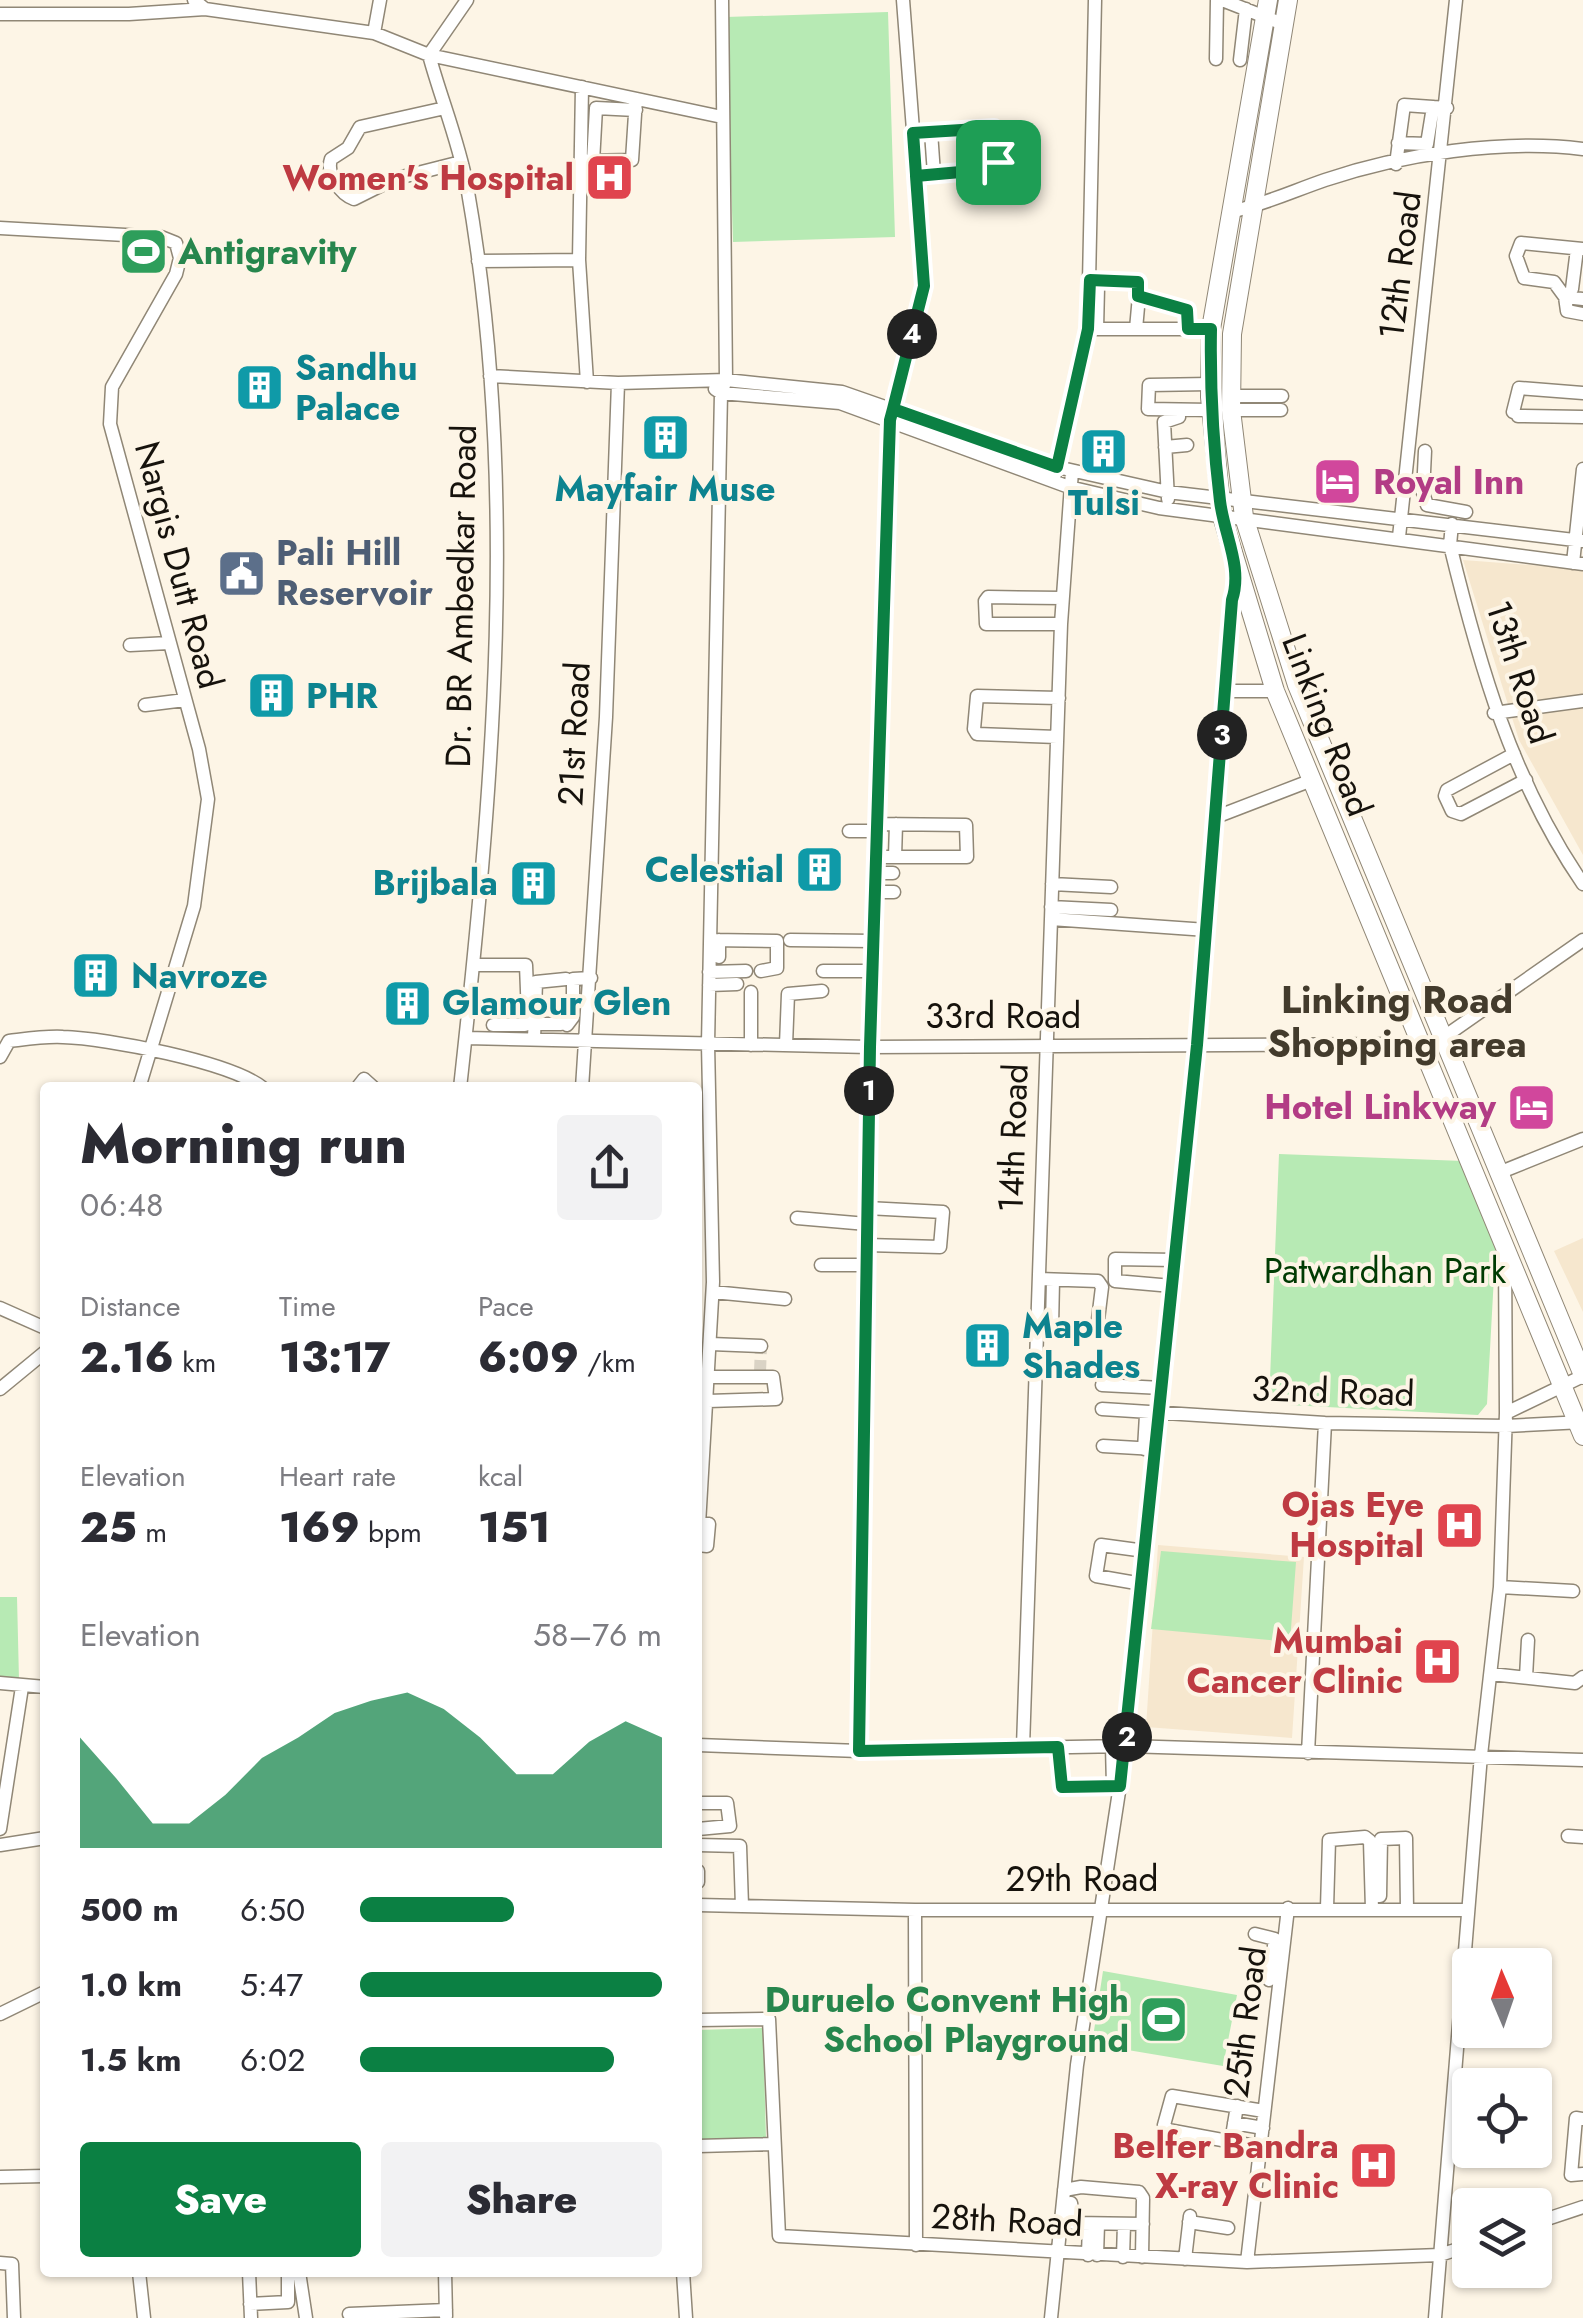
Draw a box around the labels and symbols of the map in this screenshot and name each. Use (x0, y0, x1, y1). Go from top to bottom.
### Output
pin (956, 120, 1041, 205)
hospital icon: Women's Hospital (583, 152, 635, 204)
place label: Women's Hospital (283, 153, 574, 203)
street label: 12th Road (1366, 188, 1434, 342)
sports icon: Antigravity (117, 226, 169, 278)
place label: Antigravity (177, 227, 357, 277)
pin: 4 (887, 309, 937, 359)
place label: Sandhu Palace (295, 343, 418, 433)
building icon: Sandhu Palace (234, 362, 286, 414)
building icon: Mayfair Muse (639, 411, 691, 463)
street label: Dr. BR Ambedkar Road (433, 424, 489, 768)
building icon: Tulsi (1078, 425, 1130, 477)
street label: Nargis Dutt Road (122, 436, 236, 694)
hotel icon: Royal Inn (1312, 456, 1364, 508)
place label: Royal Inn (1373, 457, 1524, 507)
place label: Mayfair Muse (555, 464, 775, 514)
place label: Tulsi (1068, 478, 1140, 528)
place label: Pali Hill Reservoir (276, 528, 433, 618)
public building icon: Pali Hill Reservoir (215, 547, 267, 599)
street label: 13th Road (1473, 594, 1567, 750)
street label: Linking Road (1269, 626, 1385, 824)
street label: 21st Road (545, 661, 603, 807)
building icon: PHR (245, 670, 297, 722)
place label: PHR (306, 671, 378, 721)
pin: 3 (1197, 710, 1247, 760)
building icon: Celestial (793, 844, 845, 896)
place label: Celestial (645, 845, 784, 895)
building icon: Brijbala (507, 857, 559, 909)
place label: Brijbala (372, 858, 498, 908)
building icon: Navroze (70, 950, 122, 1002)
place label: Navroze (131, 951, 268, 1001)
district label: Linking Road Shopping area (1267, 972, 1527, 1071)
building icon: Glamour Glen (381, 977, 433, 1029)
place label: Glamour Glen (442, 978, 671, 1028)
street label: 33rd Road (925, 991, 1081, 1041)
street label: 14th Road (985, 1063, 1041, 1213)
pin: 1 (844, 1066, 894, 1116)
hotel icon: Hotel Linkway (1505, 1081, 1557, 1133)
place label: Hotel Linkway (1264, 1082, 1497, 1132)
park label: Patwardhan Park (1264, 1246, 1507, 1296)
place label: Maple Shades (1022, 1301, 1140, 1391)
building icon: Maple Shades (961, 1320, 1013, 1372)
street label: 32nd Road (1250, 1363, 1416, 1419)
place label: Ojas Eye Hospital (1282, 1480, 1424, 1570)
hospital icon: Ojas Eye Hospital (1433, 1499, 1485, 1551)
place label: Mumbai Cancer Clinic (1187, 1616, 1403, 1706)
hospital icon: Mumbai Cancer Clinic (1412, 1635, 1464, 1687)
pin: 2 (1102, 1712, 1152, 1762)
street label: 29th Road (1006, 1854, 1158, 1904)
street label: 25th Road (1211, 1943, 1279, 2101)
north arrow (1452, 1948, 1552, 2048)
place label: Duruelo Convent High School Playground (765, 1975, 1129, 2065)
sports icon: Duruelo Convent High School Playground (1138, 1994, 1190, 2046)
place label: Belfer Bandra X-ray Clinic (1112, 2121, 1339, 2211)
hospital icon: Belfer Bandra X-ray Clinic (1348, 2140, 1400, 2192)
street label: 28th Road (930, 2191, 1084, 2249)

